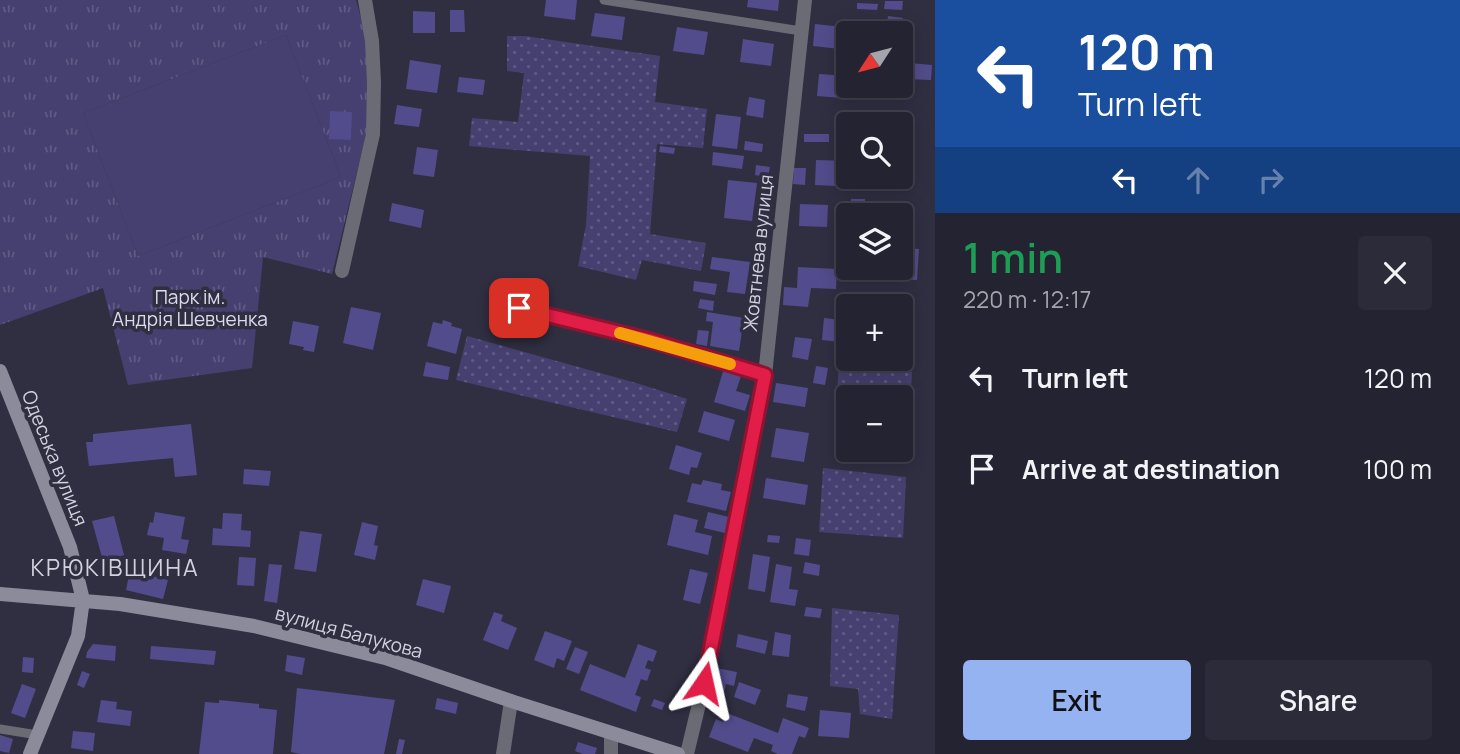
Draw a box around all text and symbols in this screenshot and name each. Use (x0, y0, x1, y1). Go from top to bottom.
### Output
text: 120 m (1078, 18, 1215, 85)
north arrow (836, 21, 914, 98)
map controls (836, 21, 913, 462)
icon: left (963, 28, 1054, 119)
text: Turn left (1078, 82, 1202, 126)
button: search (836, 112, 913, 189)
icon: left (1106, 161, 1144, 199)
icon: ahead (1179, 161, 1217, 199)
icon: right (1252, 161, 1290, 199)
street label: Жовтнева вулиця (737, 173, 779, 333)
button: layers (836, 203, 913, 280)
text: 1 min (963, 228, 1063, 286)
button: close (1358, 236, 1432, 310)
pin (489, 278, 549, 338)
text: 220 m · 12:17 (963, 283, 1091, 315)
park label: Парк ім. Андрія Шевченка (112, 284, 268, 332)
icon: arrive (500, 289, 538, 327)
button: + (836, 294, 913, 371)
icon: left (963, 359, 1001, 397)
text: Turn left (1022, 360, 1129, 396)
text: 120 m (1364, 360, 1432, 396)
button: − (836, 385, 913, 462)
street label: Одеська вулиця (16, 386, 94, 530)
icon: arrive (963, 450, 1001, 488)
text: Arrive at destination (1022, 451, 1280, 487)
text: 100 m (1363, 451, 1432, 487)
district label: КРЮКІВЩИНА (30, 551, 200, 583)
street label: вулиця Балукова (272, 600, 426, 664)
position arrow (667, 646, 741, 720)
button: Exit (963, 660, 1191, 740)
button: Share (1205, 660, 1432, 740)

